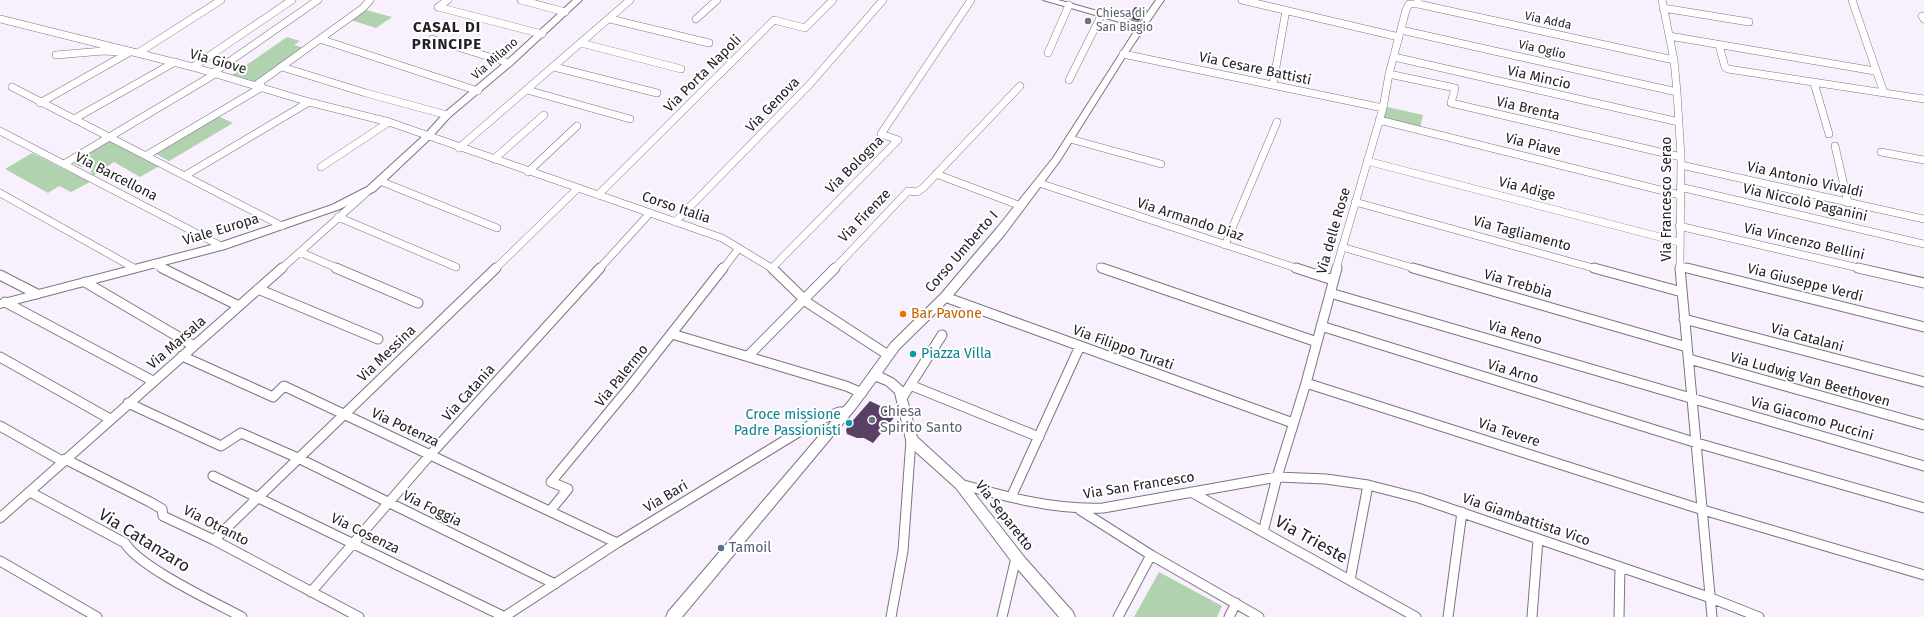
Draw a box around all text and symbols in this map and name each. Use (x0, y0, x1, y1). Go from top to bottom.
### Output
place label: Chiesa di San Biagio (1096, 7, 1153, 35)
street label: Via Adda (1523, 9, 1573, 33)
marker: Chiesa di San Biagio (1083, 16, 1093, 26)
district label: CASAL DI PRINCIPE (412, 19, 482, 54)
street label: Via Porta Napoli (661, 32, 745, 116)
street label: Via Milano (469, 35, 521, 83)
street label: Via Oglio (1517, 38, 1567, 62)
street label: Via Giove (188, 46, 248, 78)
street label: Via Cesare Battisti (1197, 49, 1313, 89)
street label: Via Mincio (1505, 63, 1573, 93)
street label: Via Genova (743, 74, 803, 136)
street label: Via Brenta (1494, 94, 1562, 124)
street label: Via Piave (1503, 130, 1563, 160)
street label: Via Bologna (823, 133, 887, 197)
street label: Via Francesco Serao (1659, 136, 1675, 262)
street label: Via Barcellona (72, 149, 160, 205)
street label: Via Antonio Vivaldi (1745, 158, 1865, 202)
street label: Via Adige (1497, 174, 1557, 204)
street label: Via Niccolò Paganini (1741, 181, 1869, 225)
street label: Via Firenze (835, 186, 895, 246)
street label: Via delle Rose (1314, 186, 1354, 276)
street label: Corso Italia (639, 188, 713, 228)
street label: Via Armando Diaz (1134, 195, 1246, 245)
street label: Corso Umberto I (922, 208, 1002, 296)
street label: Viale Europa (181, 210, 261, 250)
street label: Via Tagliamento (1471, 213, 1573, 255)
street label: Via Vincenzo Bellini (1742, 220, 1866, 264)
street label: Via Giuseppe Verdi (1745, 261, 1865, 305)
street label: Via Trebbia (1482, 266, 1554, 302)
place label: Bar Pavone (911, 306, 982, 322)
marker: Bar Pavone (898, 309, 908, 319)
street label: Via Marsala (144, 313, 210, 373)
street label: Via Reno (1486, 317, 1544, 349)
street label: Via Catalani (1769, 320, 1845, 356)
street label: Via Messina (354, 322, 420, 386)
street label: Via Filippo Turati (1070, 322, 1176, 374)
street label: Via Palermo (592, 342, 652, 410)
place label: Piazza Villa (921, 346, 992, 362)
marker: Piazza Villa (908, 349, 918, 359)
street label: Via Ludwig Van Beethoven (1728, 349, 1892, 411)
street label: Via Arno (1485, 356, 1541, 388)
street label: Via Catania (439, 361, 499, 425)
street label: Via Giacomo Puccini (1749, 393, 1875, 445)
place label: Chiesa Spirito Santo (880, 404, 962, 436)
street label: Via Potenza (368, 405, 442, 451)
place label: Croce missione Padre Passionisti (734, 407, 841, 440)
marker: Chiesa Spirito Santo (867, 415, 877, 425)
street label: Via Tevere (1476, 415, 1542, 451)
marker: Croce missione Padre Passionisti (844, 418, 854, 428)
street label: Via San Francesco (1082, 469, 1196, 503)
street label: Via Bari (641, 477, 691, 517)
street label: Via Separetto (971, 477, 1037, 555)
street label: Via Foggia (400, 487, 464, 531)
street label: Via Giambattista Vico (1460, 490, 1592, 550)
street label: Via Otranto (180, 502, 252, 550)
street label: Via Catanzaro (94, 505, 194, 577)
street label: Via Cosenza (328, 510, 402, 558)
street label: Via Trieste (1271, 512, 1351, 568)
place label: Tamoil (729, 540, 771, 556)
marker: Tamoil (716, 543, 726, 553)

